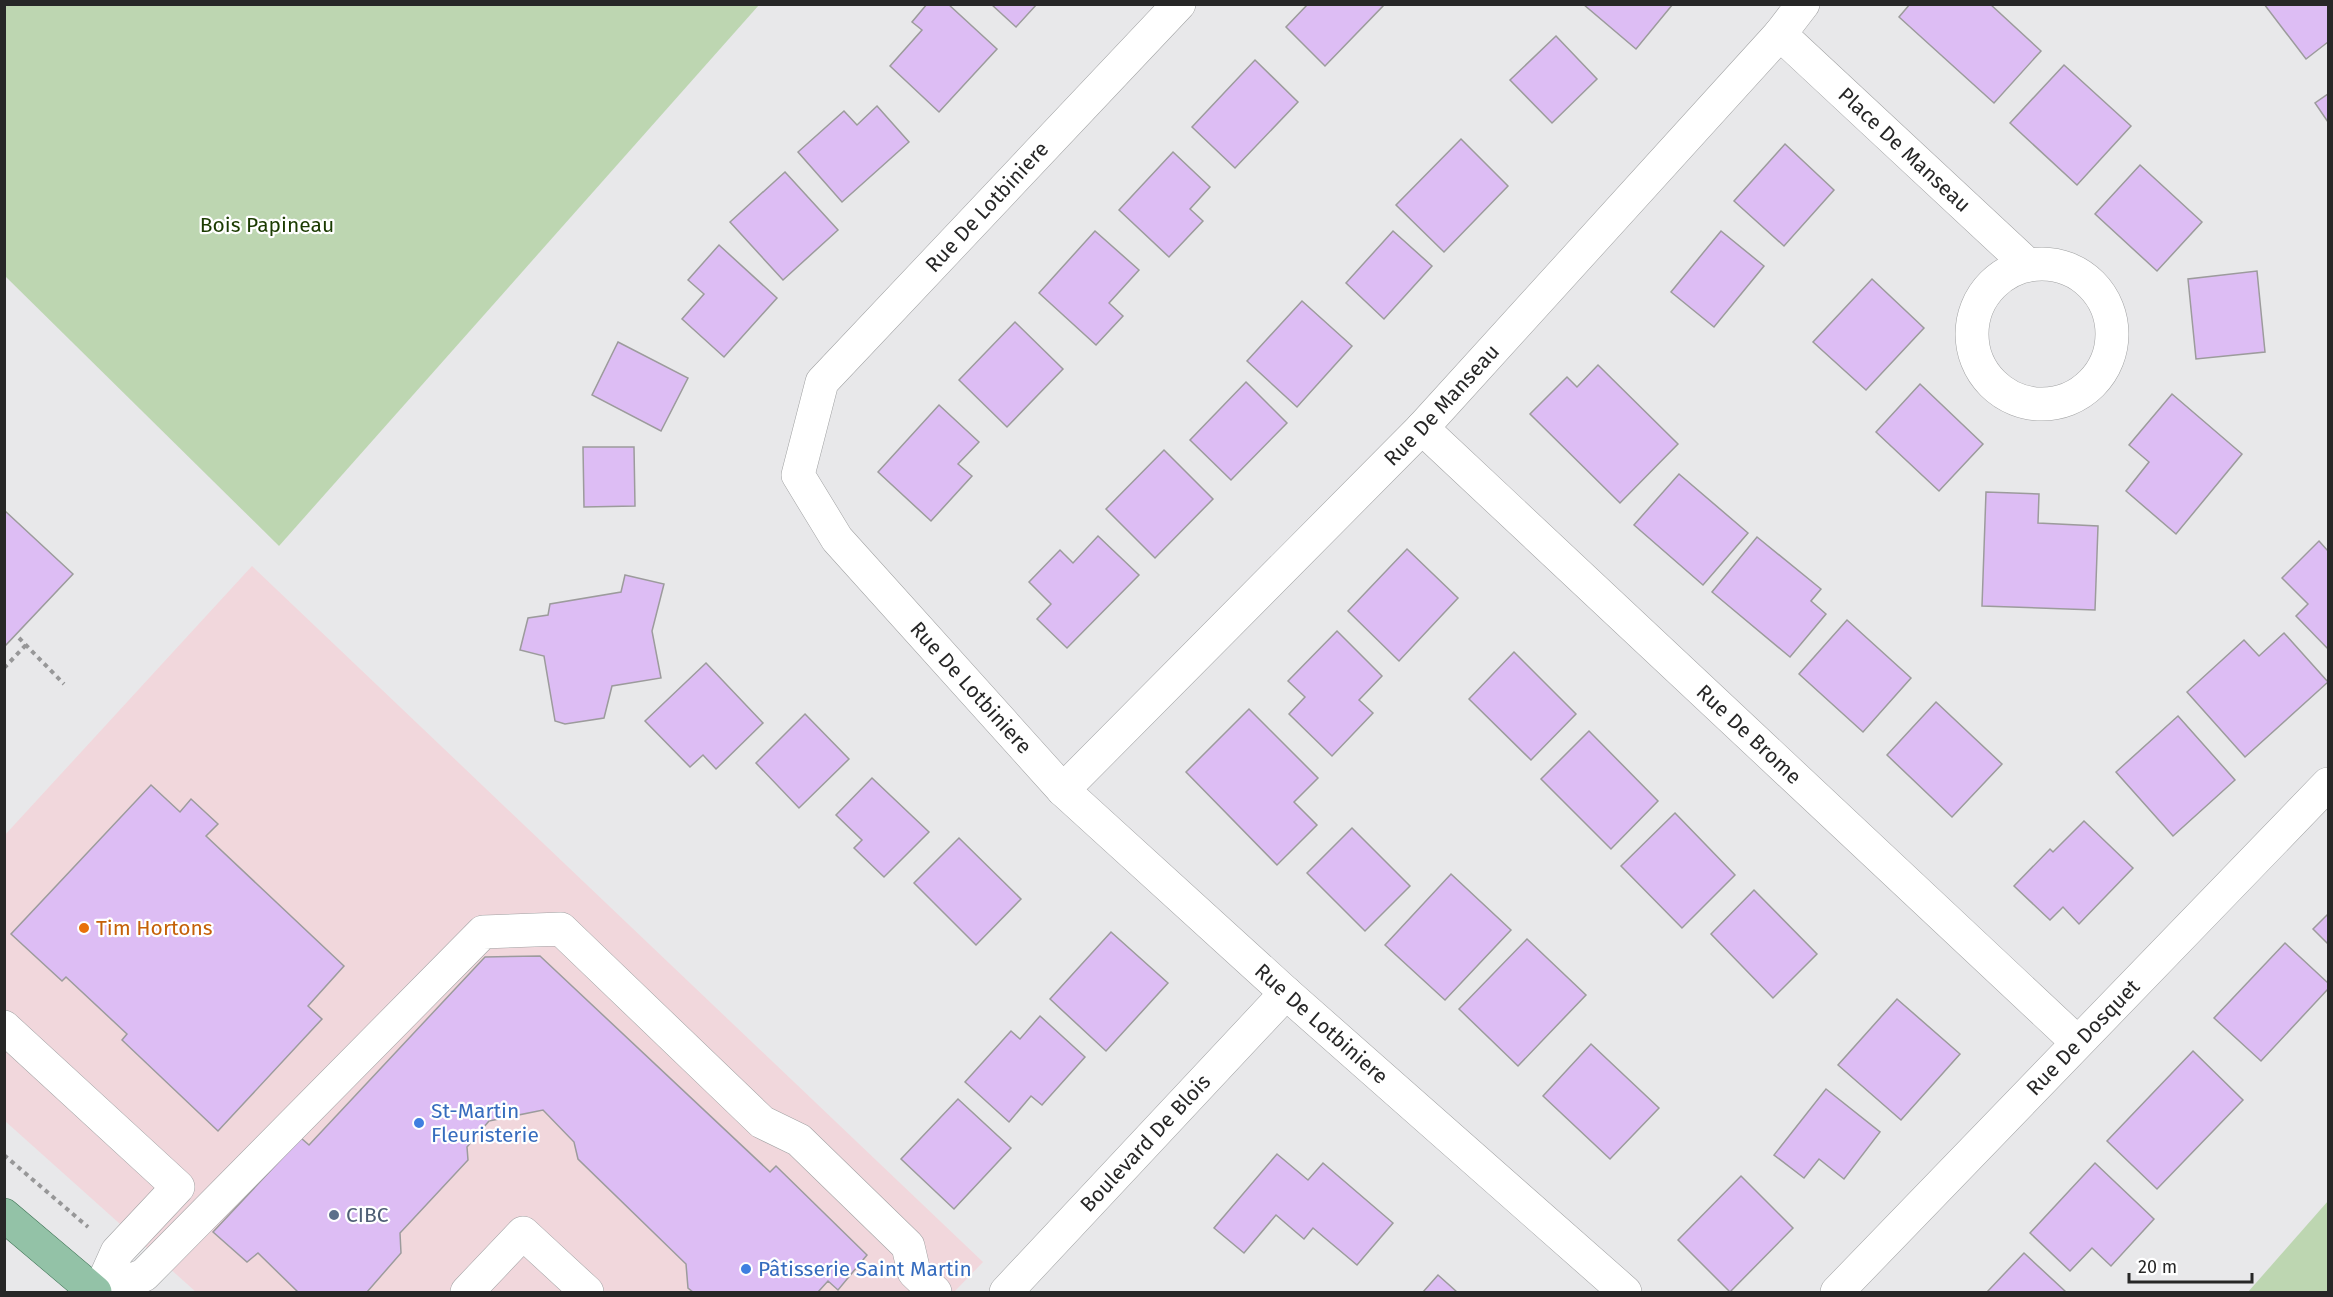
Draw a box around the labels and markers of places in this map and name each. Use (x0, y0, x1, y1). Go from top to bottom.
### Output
place label: Tim Hortons (96, 915, 213, 941)
marker: Tim Hortons (77, 921, 91, 935)
place label: St-Martin Fleuristerie (431, 1098, 539, 1148)
marker: St-Martin Fleuristerie (412, 1116, 426, 1130)
place label: CIBC (346, 1202, 389, 1228)
marker: CIBC (327, 1208, 341, 1222)
place label: Pâtisserie Saint Martin (758, 1256, 972, 1282)
marker: Pâtisserie Saint Martin (739, 1262, 753, 1276)

